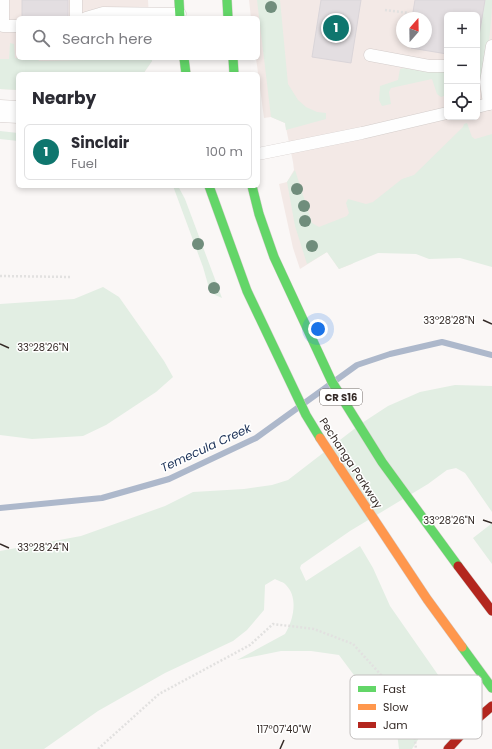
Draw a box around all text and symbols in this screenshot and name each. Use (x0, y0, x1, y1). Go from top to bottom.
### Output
north arrow (396, 12, 432, 48)
map controls (444, 12, 480, 120)
button: + (444, 12, 480, 48)
pin: 1 (323, 13, 349, 43)
search box (16, 16, 260, 60)
icon: search (30, 27, 52, 49)
text: Search here (62, 28, 152, 49)
button: − (444, 48, 480, 84)
button: locate (444, 84, 480, 120)
text: Nearby (32, 86, 96, 110)
text: Sinclair (71, 132, 129, 153)
text: 1 (44, 142, 48, 161)
text: 100 m (206, 142, 243, 161)
text: Fuel (71, 154, 97, 173)
text: 33°28'28"N (423, 313, 475, 328)
your location (308, 319, 328, 339)
text: 33°28'26"N (17, 340, 69, 355)
road number: CR S16 (320, 389, 362, 405)
street label: Pechanga Parkway (316, 414, 387, 512)
water label: Temecula Creek (158, 419, 255, 476)
text: 33°28'26"N (423, 513, 475, 528)
text: 33°28'24"N (17, 540, 69, 555)
legend (350, 675, 482, 739)
text: Fast (383, 681, 406, 697)
text: Slow (383, 699, 408, 715)
text: Jam (383, 717, 408, 733)
text: 117°07'40"W (257, 722, 312, 737)

